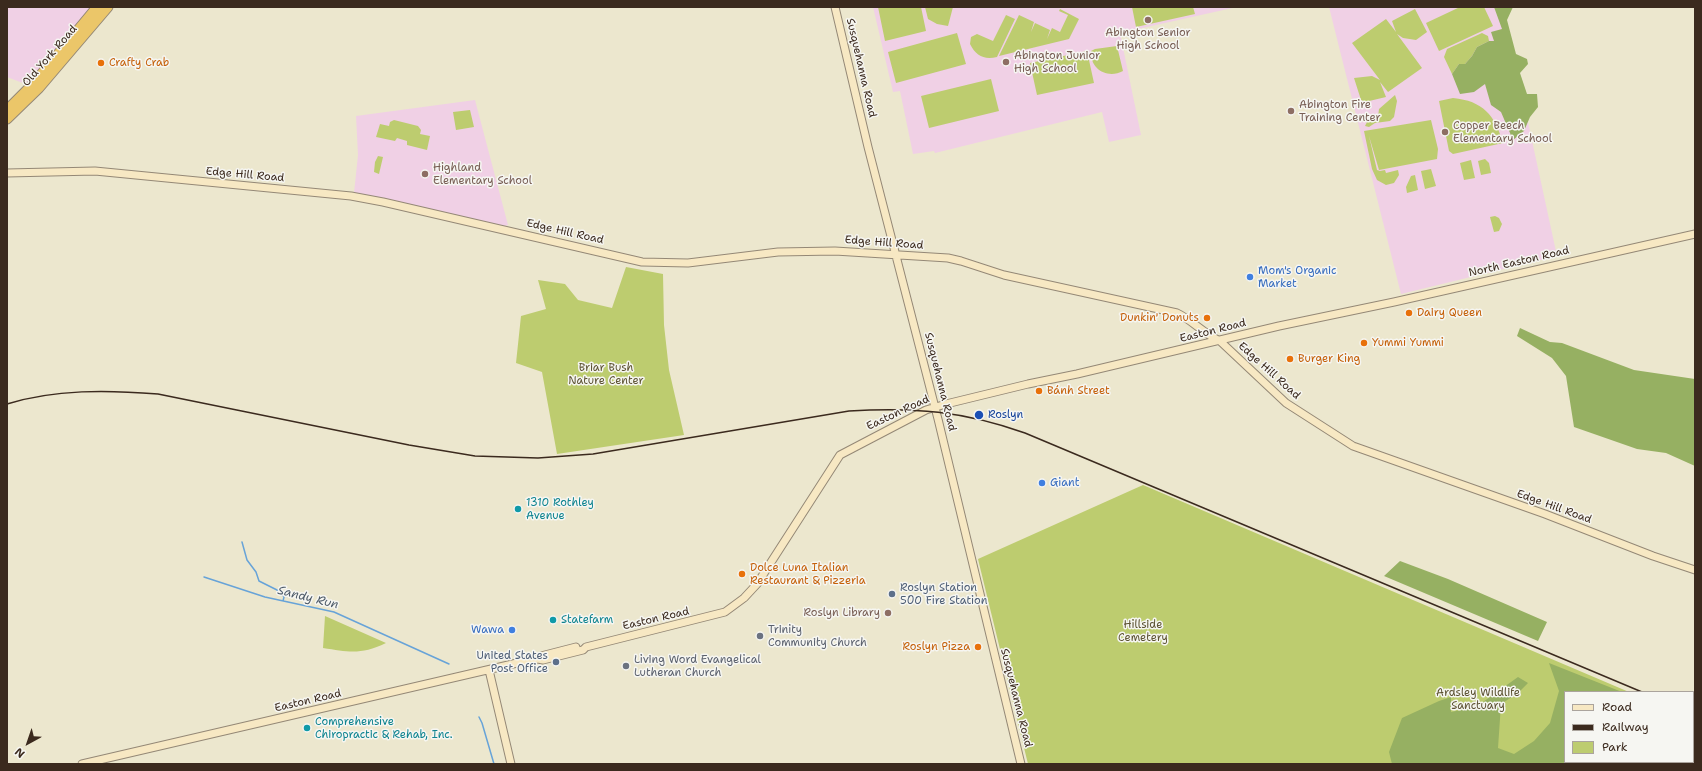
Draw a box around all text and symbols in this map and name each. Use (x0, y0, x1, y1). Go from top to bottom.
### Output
marker: Abington Senior High School (1143, 15, 1153, 25)
street label: Susquehanna Road (843, 17, 879, 119)
street label: Old York Road (20, 23, 80, 89)
place label: Abington Senior High School (1105, 26, 1191, 52)
place label: Abington Junior High School (1014, 49, 1100, 75)
place label: Crafty Crab (109, 56, 169, 70)
marker: Abington Junior High School (1001, 57, 1011, 67)
marker: Crafty Crab (96, 58, 106, 68)
place label: Abington Fire Training Center (1299, 98, 1381, 124)
marker: Abington Fire Training Center (1286, 106, 1296, 116)
place label: Copper Beech Elementary School (1453, 119, 1552, 145)
marker: Copper Beech Elementary School (1440, 127, 1450, 137)
place label: Highland Elementary School (433, 161, 532, 187)
street label: Edge Hill Road (205, 165, 285, 185)
marker: Highland Elementary School (420, 169, 430, 179)
street label: Edge Hill Road (525, 217, 605, 247)
street label: Edge Hill Road (844, 234, 924, 252)
street label: North Easton Road (1467, 244, 1571, 280)
place label: Mom's Organic Market (1258, 264, 1337, 290)
marker: Mom's Organic Market (1245, 272, 1255, 282)
place label: Dairy Queen (1417, 306, 1482, 320)
marker: Dairy Queen (1404, 308, 1414, 318)
place label: Dunkin' Donuts (1120, 311, 1199, 325)
marker: Dunkin' Donuts (1202, 313, 1212, 323)
street label: Easton Road (1178, 316, 1248, 346)
street label: Susquehanna Road (921, 331, 959, 433)
place label: Yummi Yummi (1372, 336, 1444, 350)
marker: Yummi Yummi (1359, 338, 1369, 348)
street label: Edge Hill Road (1235, 340, 1303, 402)
place label: Burger King (1298, 352, 1360, 366)
marker: Burger King (1285, 354, 1295, 364)
park label: Briar Bush Nature Center (568, 361, 644, 387)
place label: Bánh Street (1047, 384, 1110, 398)
marker: Bánh Street (1034, 386, 1044, 396)
street label: Easton Road (864, 393, 932, 433)
place label: Roslyn (988, 408, 1023, 422)
marker: Roslyn (973, 409, 985, 421)
place label: Giant (1050, 476, 1080, 490)
marker: Giant (1037, 478, 1047, 488)
street label: Edge Hill Road (1515, 487, 1593, 527)
place label: 1310 Rothley Avenue (526, 496, 594, 522)
marker: 1310 Rothley Avenue (513, 504, 523, 514)
place label: Dolce Luna Italian Restaurant & Pizzeria (750, 561, 866, 587)
marker: Dolce Luna Italian Restaurant & Pizzeria (737, 569, 747, 579)
place label: Roslyn Station 500 Fire Station (900, 581, 987, 607)
water label: Sandy Run (276, 583, 340, 613)
marker: Roslyn Station 500 Fire Station (887, 589, 897, 599)
street label: Easton Road (621, 605, 691, 633)
place label: Roslyn Library (804, 606, 880, 620)
marker: Roslyn Library (883, 608, 893, 618)
place label: Statefarm (561, 613, 613, 627)
marker: Statefarm (548, 615, 558, 625)
park label: Hillside Cemetery (1118, 618, 1168, 644)
place label: Wawa (471, 623, 504, 637)
place label: Trinity Community Church (768, 623, 867, 649)
marker: Wawa (507, 625, 517, 635)
marker: Trinity Community Church (755, 631, 765, 641)
place label: Roslyn Pizza (903, 640, 970, 654)
marker: Roslyn Pizza (973, 642, 983, 652)
street label: Susquehanna Road (997, 647, 1035, 749)
place label: United States Post Office (476, 649, 548, 675)
place label: Living Word Evangelical Lutheran Church (634, 653, 761, 679)
marker: United States Post Office (551, 657, 561, 667)
marker: Living Word Evangelical Lutheran Church (621, 661, 631, 671)
park label: Ardsley Wildlife Sanctuary (1436, 686, 1520, 712)
street label: Easton Road (273, 687, 343, 715)
legend (1564, 691, 1694, 763)
text: Road (1602, 699, 1632, 715)
place label: Comprehensive Chiropractic & Rehab, Inc. (315, 715, 452, 741)
text: Railway (1602, 719, 1649, 735)
north arrow (8, 723, 48, 763)
marker: Comprehensive Chiropractic & Rehab, Inc. (302, 723, 312, 733)
text: Park (1602, 739, 1628, 755)
text: N (12, 744, 28, 761)

